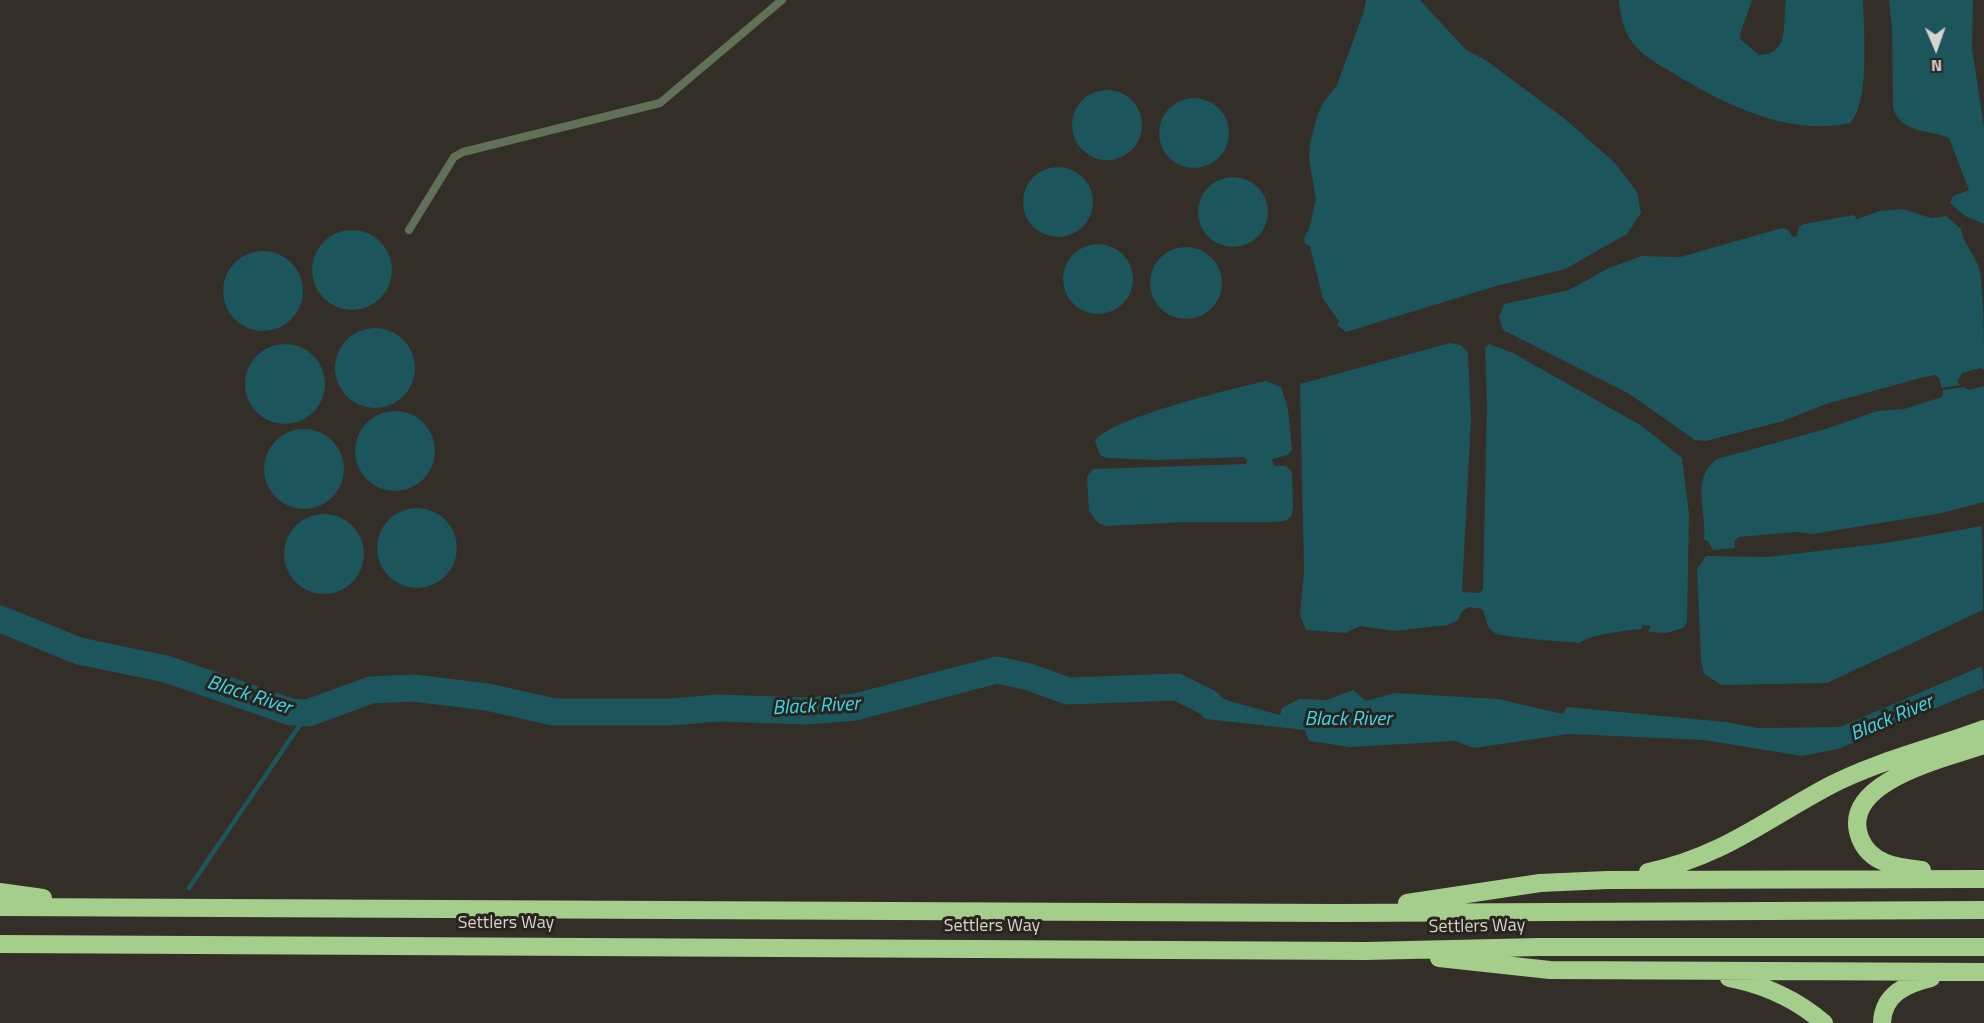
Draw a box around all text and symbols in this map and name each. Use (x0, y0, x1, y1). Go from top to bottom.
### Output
north arrow (1906, 18, 1966, 78)
text: N (1931, 54, 1943, 78)
water label: Black River (204, 671, 294, 721)
water label: Black River (1847, 691, 1937, 747)
water label: Black River (772, 693, 860, 721)
water label: Black River (1304, 708, 1392, 732)
street label: Settlers Way (458, 913, 554, 935)
street label: Settlers Way (1429, 915, 1525, 939)
street label: Settlers Way (944, 916, 1040, 938)

